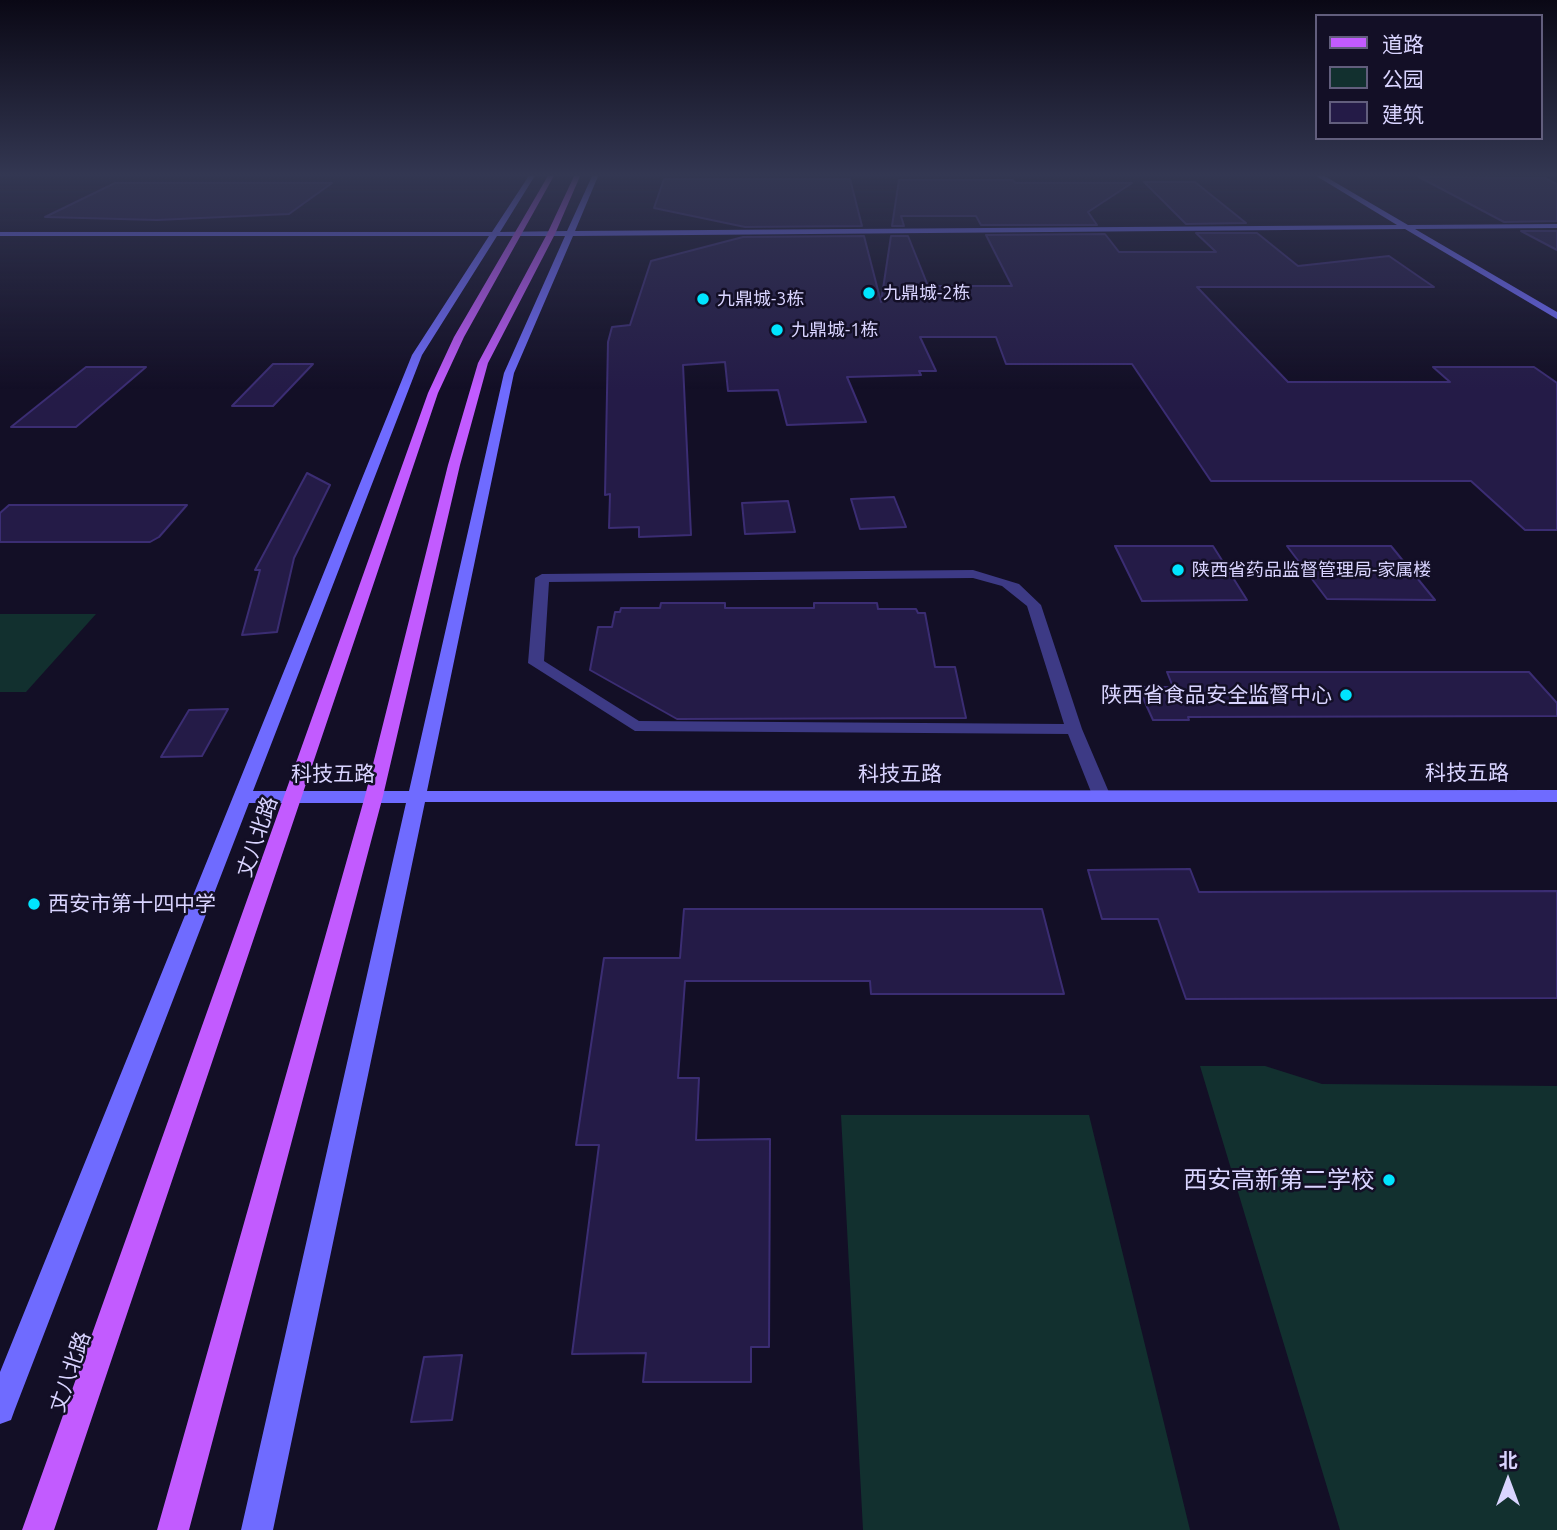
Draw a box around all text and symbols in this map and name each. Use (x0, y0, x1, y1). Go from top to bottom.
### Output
legend (1316, 14, 1543, 140)
text: 道路 (1382, 32, 1424, 56)
text: 公园 (1382, 67, 1424, 91)
text: 建筑 (1382, 102, 1424, 126)
place label: 九鼎城-2栋 (883, 282, 970, 304)
marker: 九鼎城-2栋 (861, 285, 877, 301)
place label: 九鼎城-3栋 (717, 288, 804, 310)
marker: 九鼎城-3栋 (695, 291, 711, 307)
place label: 九鼎城-1栋 (791, 319, 878, 341)
marker: 九鼎城-1栋 (769, 322, 785, 338)
place label: 陕西省药品监督管理局-家属楼 (1192, 559, 1431, 581)
marker: 陕西省药品监督管理局-家属楼 (1170, 562, 1186, 578)
place label: 陕西省食品安全监督中心 (1101, 682, 1332, 708)
marker: 陕西省食品安全监督中心 (1338, 687, 1354, 703)
street label: 科技五路 (1425, 760, 1509, 786)
street label: 科技五路 (291, 761, 375, 787)
street label: 科技五路 (858, 761, 942, 787)
street label: 丈八北路 (231, 793, 283, 881)
place label: 西安市第十四中学 (48, 891, 216, 917)
marker: 西安市第十四中学 (26, 896, 42, 912)
place label: 西安高新第二学校 (1183, 1166, 1375, 1194)
marker: 西安高新第二学校 (1381, 1172, 1397, 1188)
street label: 丈八北路 (44, 1328, 96, 1416)
north arrow (1473, 1446, 1543, 1516)
text: 北 (1498, 1449, 1518, 1471)

